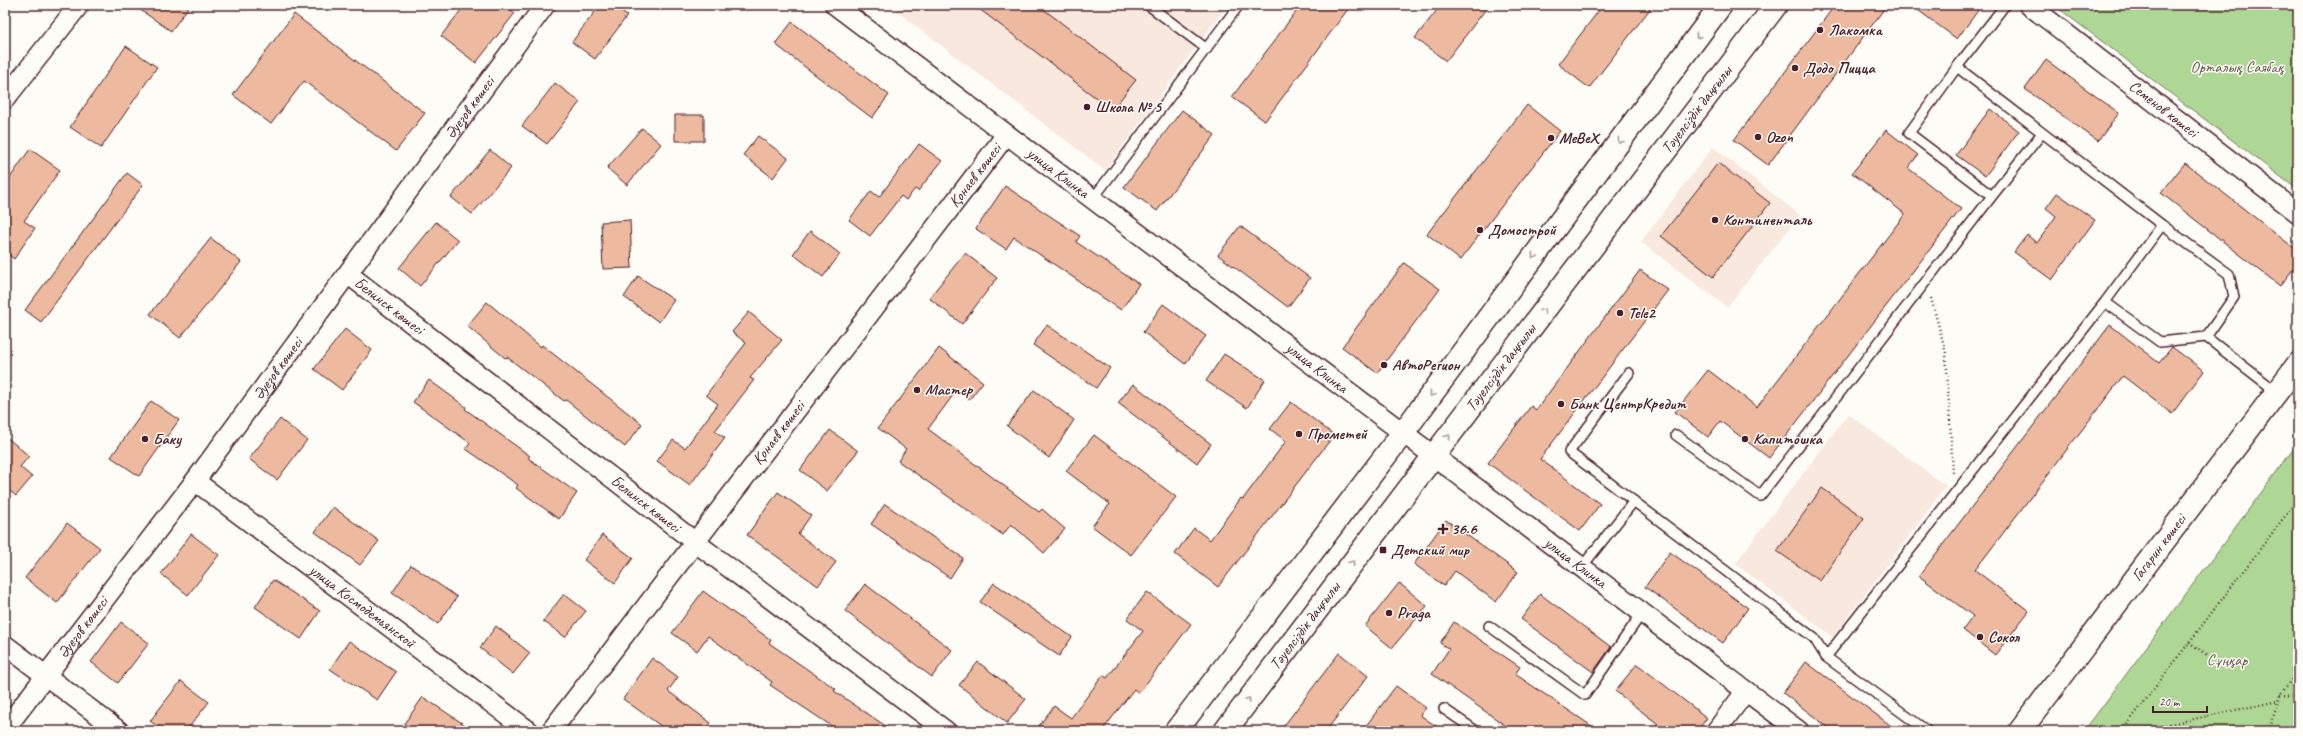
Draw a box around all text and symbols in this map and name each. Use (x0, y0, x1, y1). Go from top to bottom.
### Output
place label: Лакомка (1828, 20, 1884, 40)
marker: Лакомка (1815, 25, 1825, 35)
one-way arrow (1696, 32, 1703, 39)
park label: Орталық Саябақ (2191, 57, 2285, 77)
place label: Додо Пицца (1803, 58, 1876, 78)
street label: Тәуелсіздік даңғылы (1657, 61, 1737, 158)
marker: Додо Пицца (1790, 63, 1800, 73)
street label: Әуезов көшесі (440, 71, 500, 142)
street label: Семенов көшесі (2125, 76, 2204, 143)
place label: Школа № 5 (1095, 97, 1163, 117)
marker: Школа № 5 (1082, 102, 1092, 112)
place label: Ozon (1766, 127, 1793, 147)
place label: MeBeX (1559, 128, 1601, 148)
marker: Ozon (1753, 132, 1763, 142)
marker: MeBeX (1546, 133, 1556, 143)
one-way arrow (1618, 136, 1625, 143)
street label: Қонаев көшесі (944, 138, 1007, 211)
street label: улица Клинка (1022, 142, 1094, 204)
place label: Континенталь (1723, 210, 1813, 230)
marker: Континенталь (1710, 215, 1720, 225)
place label: Домострой (1488, 220, 1557, 240)
marker: Домострой (1475, 225, 1485, 235)
one-way arrow (1531, 252, 1539, 259)
street label: Белинск көшесі (350, 273, 430, 340)
place label: Tele2 (1628, 303, 1657, 323)
marker: Tele2 (1615, 308, 1625, 318)
one-way arrow (1538, 309, 1545, 316)
street label: Тәуелсіздік даңғылы (1461, 319, 1541, 416)
street label: Әуезов көшесі (248, 332, 308, 403)
street label: улица Клинка (1281, 337, 1353, 399)
place label: АвтоРегион (1392, 355, 1461, 375)
marker: АвтоРегион (1379, 360, 1389, 370)
place label: Мастер (925, 380, 974, 400)
marker: Мастер (912, 385, 922, 395)
one-way arrow (1429, 390, 1436, 397)
place label: Банк ЦентрКредит (1569, 394, 1687, 414)
street label: Қонаев көшесі (748, 395, 811, 469)
marker: Банк ЦентрКредит (1556, 399, 1566, 409)
place label: Прометей (1307, 424, 1368, 444)
place label: Баку (153, 429, 183, 449)
marker: Прометей (1294, 429, 1304, 439)
place label: Капитошка (1753, 429, 1824, 449)
marker: Баку (140, 434, 150, 444)
marker: Капитошка (1740, 434, 1750, 444)
one-way arrow (1443, 435, 1450, 442)
street label: Белинск көшесі (607, 471, 686, 538)
street label: Гагарин көшесі (2127, 509, 2192, 585)
place label: 36.6 (1451, 519, 1478, 539)
marker: 36.6 (1438, 524, 1448, 534)
street label: улица Клинка (1540, 532, 1612, 593)
place label: Детский мир (1391, 540, 1471, 560)
marker: Детский мир (1378, 545, 1388, 555)
street label: улица Космодемьянской (304, 559, 421, 653)
one-way arrow (1347, 560, 1355, 567)
street label: Тәуелсіздік даңғылы (1265, 577, 1345, 674)
street label: Әуезов көшесі (53, 591, 114, 662)
place label: Praga (1397, 603, 1431, 623)
marker: Praga (1384, 608, 1394, 618)
place label: Сокол (1988, 627, 2021, 647)
marker: Сокол (1975, 632, 1985, 642)
park label: Сұңқар (2207, 650, 2248, 670)
scale bar (2153, 688, 2207, 714)
text: 20 m (2159, 694, 2181, 710)
one-way arrow (1243, 697, 1251, 704)

